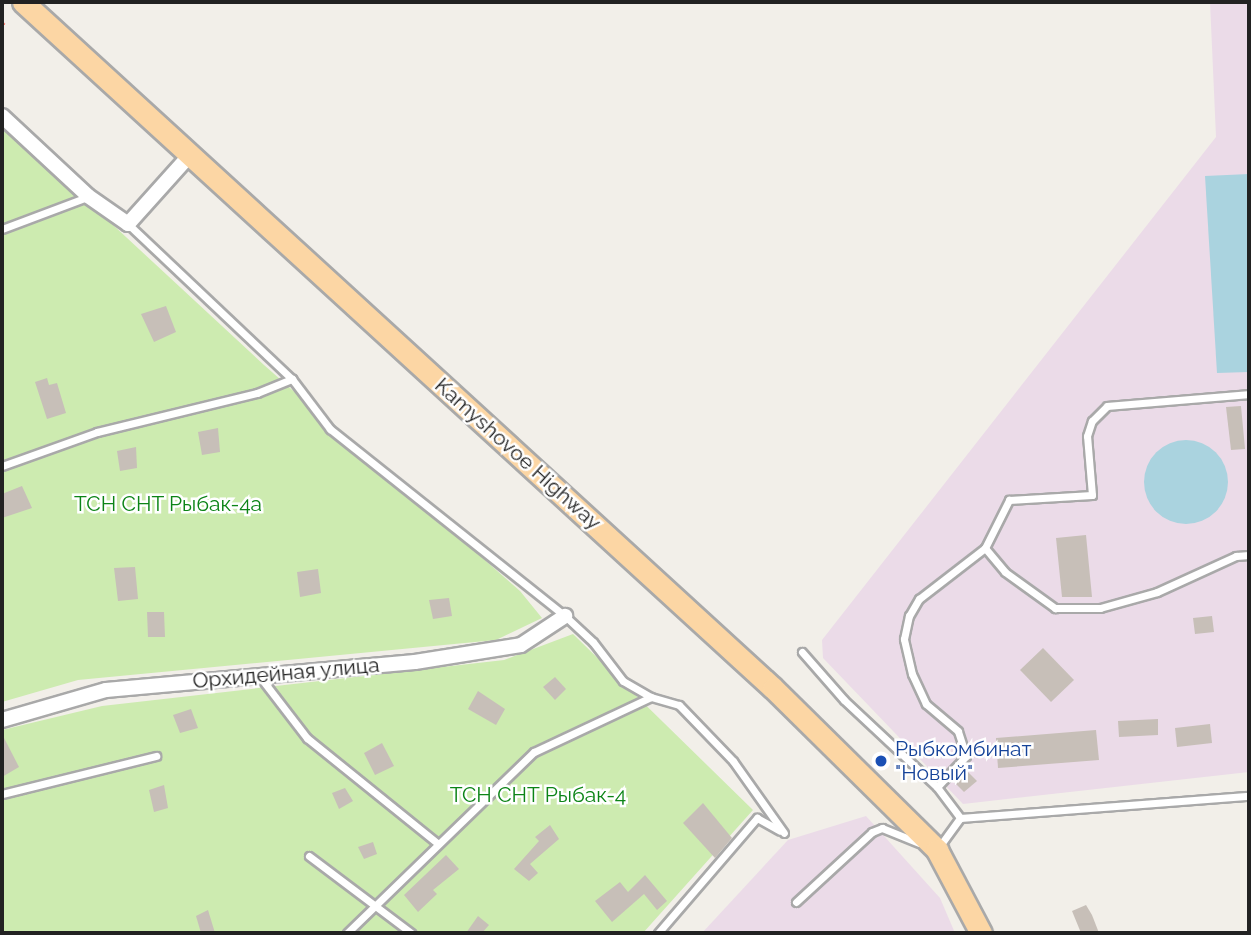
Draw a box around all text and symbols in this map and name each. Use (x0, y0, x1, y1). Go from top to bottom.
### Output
street label: Kamyshovoe Highway (430, 373, 606, 535)
park label: ТСН СНТ Рыбак-4а (74, 491, 262, 517)
street label: Орхидейная улица (191, 652, 381, 694)
place label: Рыбкомбинат "Новый" (895, 736, 1031, 786)
marker: Рыбкомбинат "Новый" (873, 753, 889, 769)
park label: ТСН СНТ Рыбак-4 (449, 782, 627, 808)

